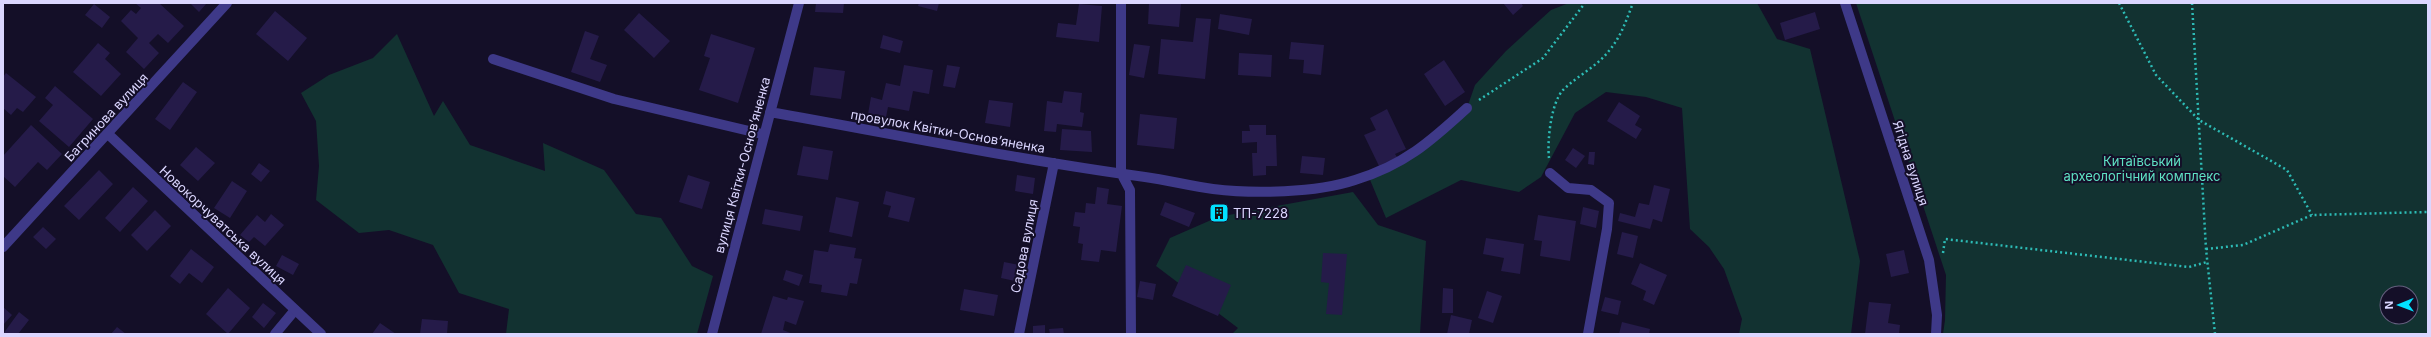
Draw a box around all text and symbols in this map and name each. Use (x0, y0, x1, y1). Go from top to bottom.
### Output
street label: Багринова вулиця (61, 69, 151, 165)
street label: вулиця Квітки-Основ’яненка (711, 75, 773, 255)
street label: провулок Квітки-Основʼяненка (849, 106, 1047, 156)
street label: Ягідна вулиця (1890, 118, 1932, 208)
park label: Китаївський археологічний комплекс (2063, 153, 2221, 184)
street label: Новокорчуватська вулиця (156, 162, 290, 288)
street label: Садова вулиця (1007, 198, 1041, 294)
building icon: ТП-7228 (1208, 202, 1230, 224)
place label: ТП-7228 (1233, 205, 1288, 221)
north arrow (2379, 285, 2419, 325)
text: N (2382, 301, 2396, 309)

